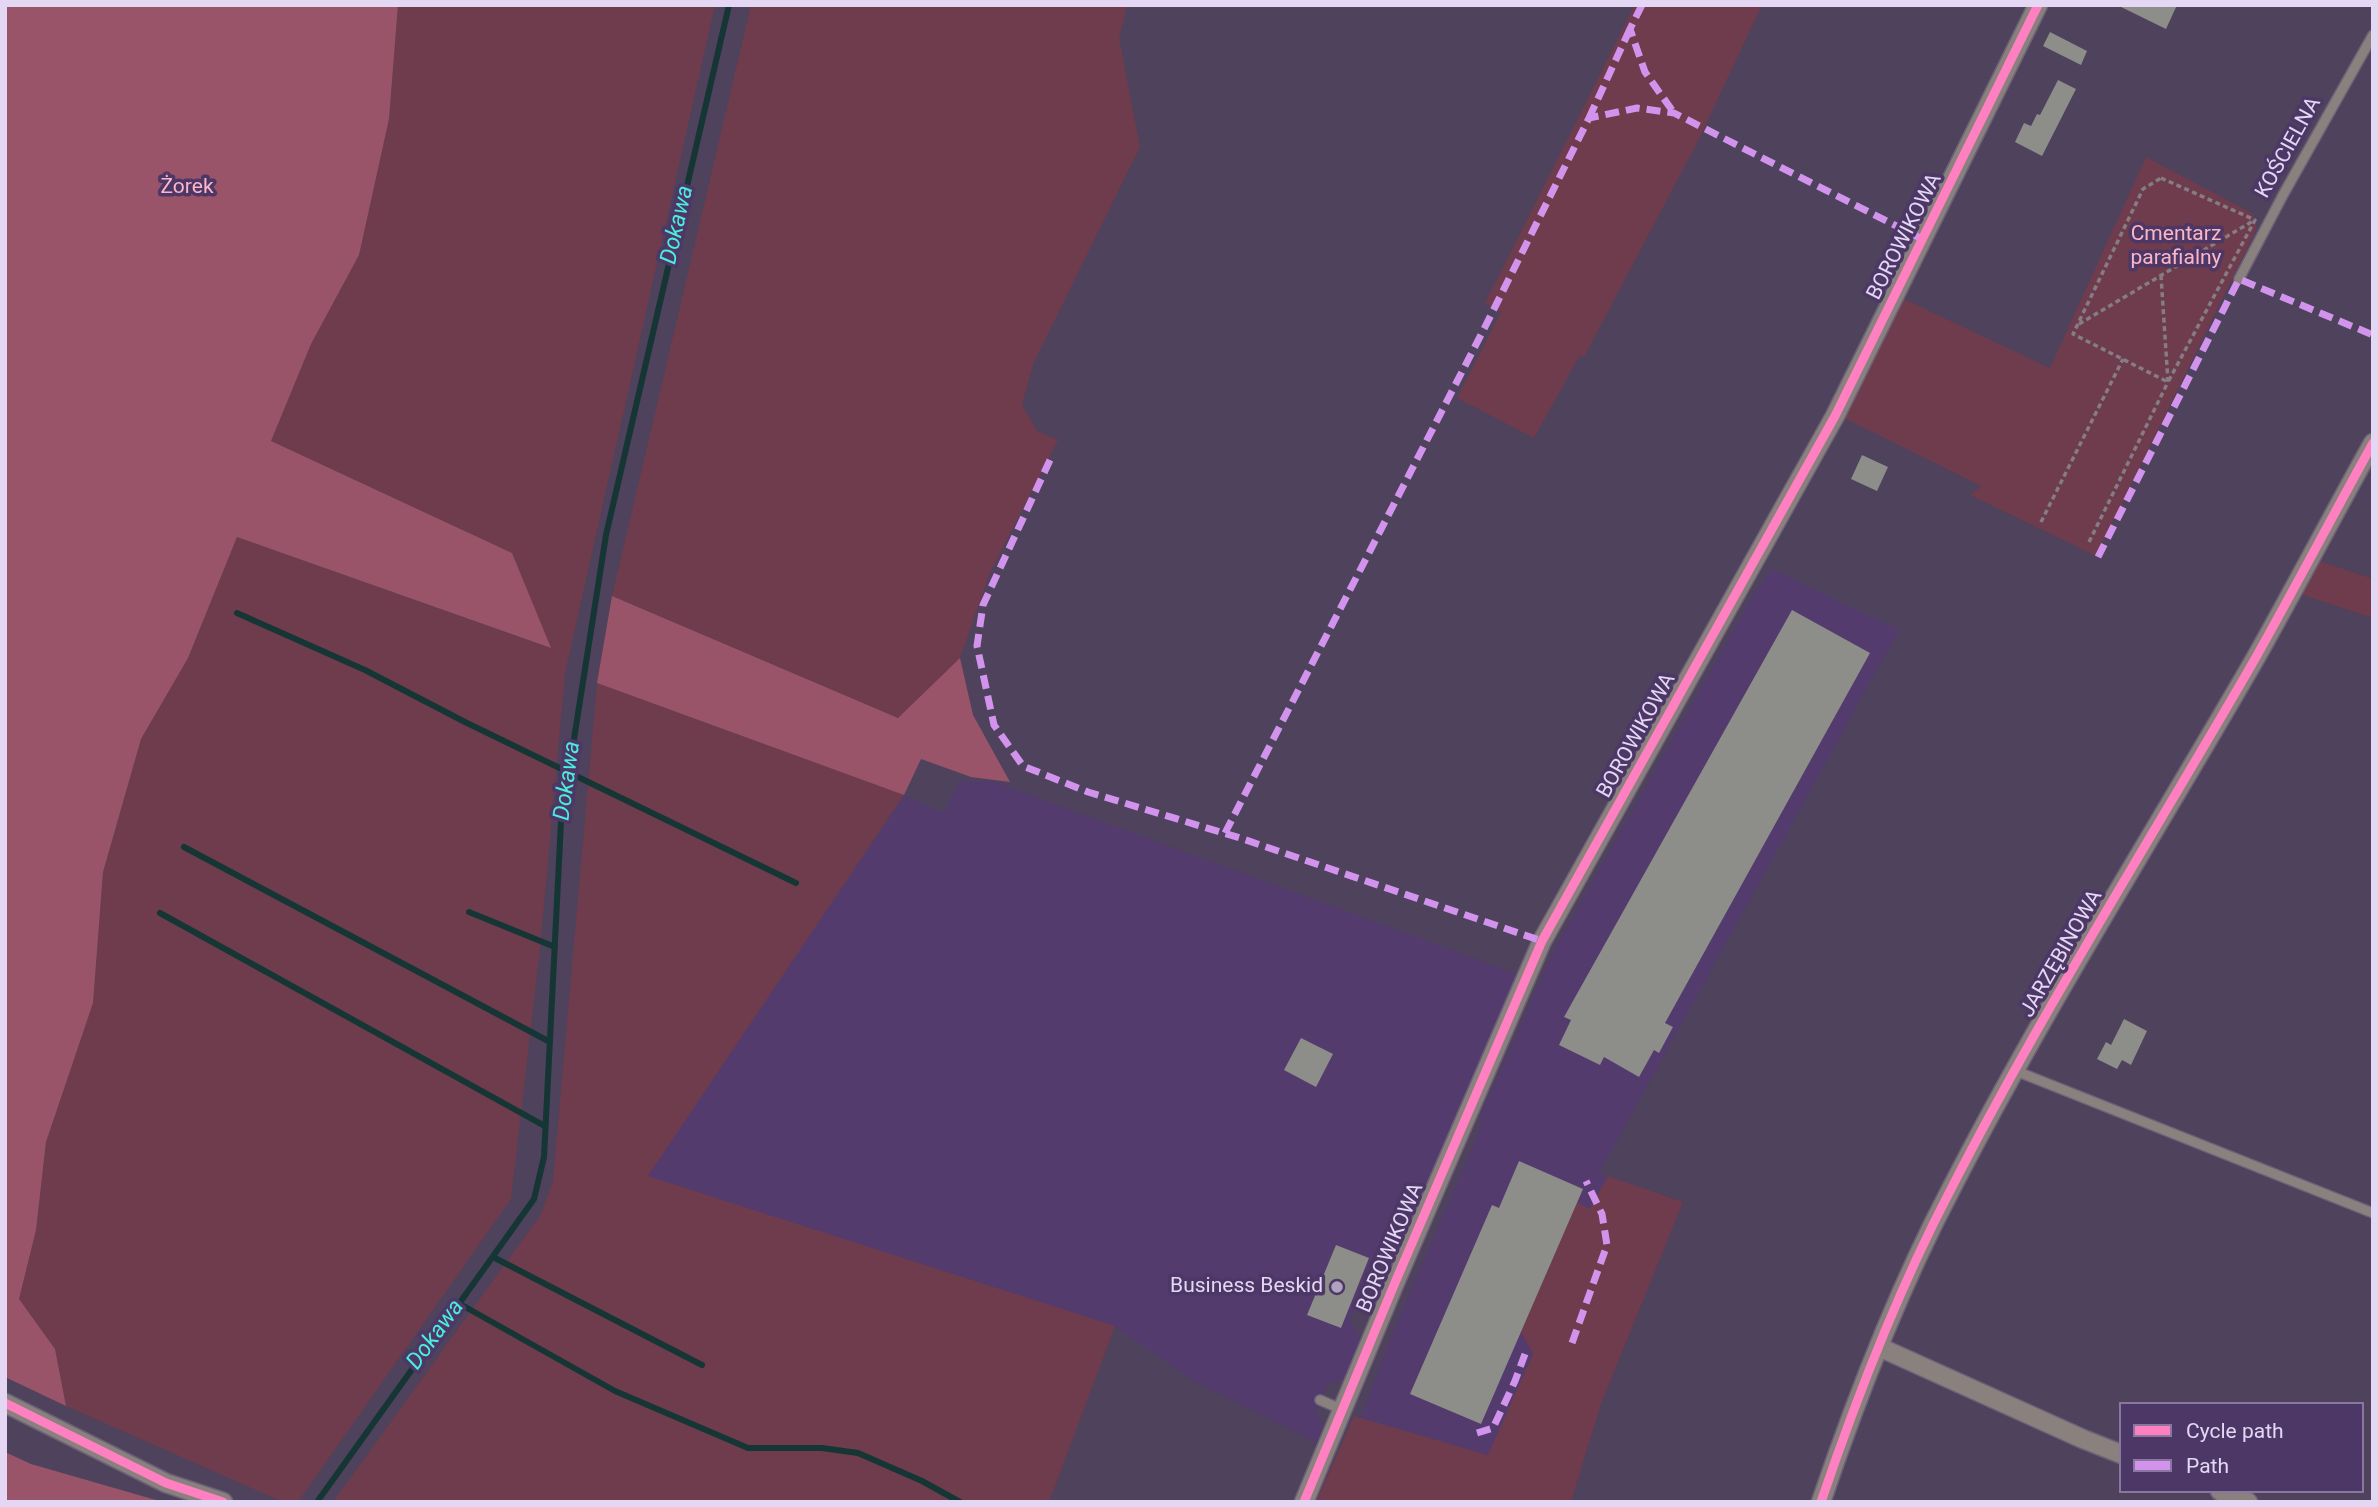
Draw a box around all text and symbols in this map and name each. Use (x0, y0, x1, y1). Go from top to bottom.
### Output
street label: KOŚCIELNA (2251, 93, 2327, 203)
street label: BOROWIKOWA (1862, 170, 1948, 304)
park label: Żorek (160, 175, 214, 201)
water label: Dokawa (656, 183, 700, 267)
park label: Cmentarz parafialny (2130, 222, 2222, 272)
street label: BOROWIKOWA (1592, 669, 1682, 803)
water label: Dokawa (549, 740, 587, 822)
street label: JARZĘBINOWA (2015, 886, 2109, 1022)
street label: BOROWIKOWA (1352, 1179, 1430, 1317)
place label: Business Beskid (1170, 1274, 1323, 1300)
marker: Business Beskid (1329, 1279, 1345, 1295)
water label: Dokawa (401, 1295, 471, 1375)
legend (2119, 1402, 2364, 1493)
text: Cycle path (2186, 1419, 2284, 1443)
text: Path (2186, 1454, 2229, 1478)

